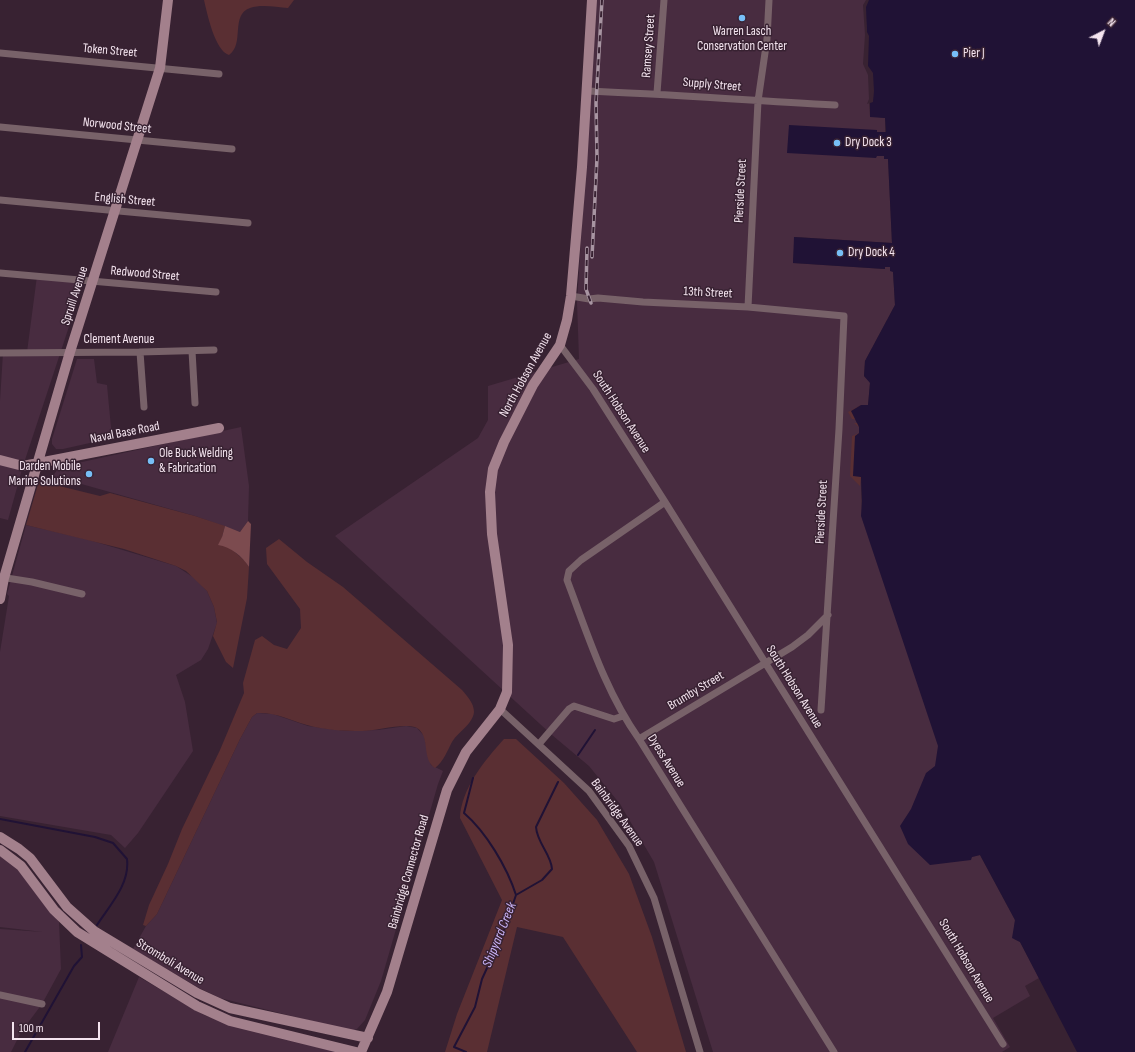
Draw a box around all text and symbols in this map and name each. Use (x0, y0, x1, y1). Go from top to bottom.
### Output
north arrow (1083, 12, 1123, 52)
marker: Warren Lasch Conservation Center (737, 13, 747, 23)
street label: Ramsey Street (639, 14, 659, 78)
text: N (1105, 16, 1118, 30)
place label: Warren Lasch Conservation Center (697, 24, 787, 55)
street label: Token Street (82, 41, 138, 61)
place label: Pier J (963, 46, 985, 62)
marker: Pier J (950, 49, 960, 59)
street label: Supply Street (682, 75, 742, 95)
street label: Norwood Street (82, 115, 152, 137)
place label: Dry Dock 3 (845, 135, 892, 151)
marker: Dry Dock 3 (832, 138, 842, 148)
street label: Pierside Street (732, 159, 750, 223)
street label: English Street (94, 190, 156, 210)
place label: Dry Dock 4 (848, 245, 895, 261)
marker: Dry Dock 4 (835, 248, 845, 258)
street label: Redwood Street (110, 263, 180, 285)
street label: Spruill Avenue (58, 264, 92, 328)
street label: 13th Street (683, 284, 733, 302)
street label: North Hobson Avenue (496, 330, 556, 420)
street label: Clement Avenue (84, 332, 154, 348)
street label: South Hobson Avenue (589, 368, 653, 456)
street label: Naval Base Road (89, 419, 161, 447)
place label: Ole Buck Welding & Fabrication (159, 446, 233, 477)
marker: Ole Buck Welding & Fabrication (146, 456, 156, 466)
place label: Darden Mobile Marine Solutions (8, 459, 81, 490)
marker: Darden Mobile Marine Solutions (84, 469, 94, 479)
street label: Pierside Street (813, 480, 831, 544)
street label: South Hobson Avenue (762, 643, 826, 731)
street label: Brumby Street (665, 668, 727, 714)
street label: Dyess Avenue (644, 732, 688, 790)
street label: Bainbridge Avenue (587, 776, 647, 850)
street label: Bainbridge Connector Road (385, 813, 433, 931)
water label: Shipyard Creek (479, 900, 521, 970)
street label: South Hobson Avenue (935, 916, 997, 1006)
street label: Stromboli Avenue (133, 936, 207, 988)
scale bar (14, 1014, 102, 1040)
text: 100 m (19, 1021, 44, 1036)

